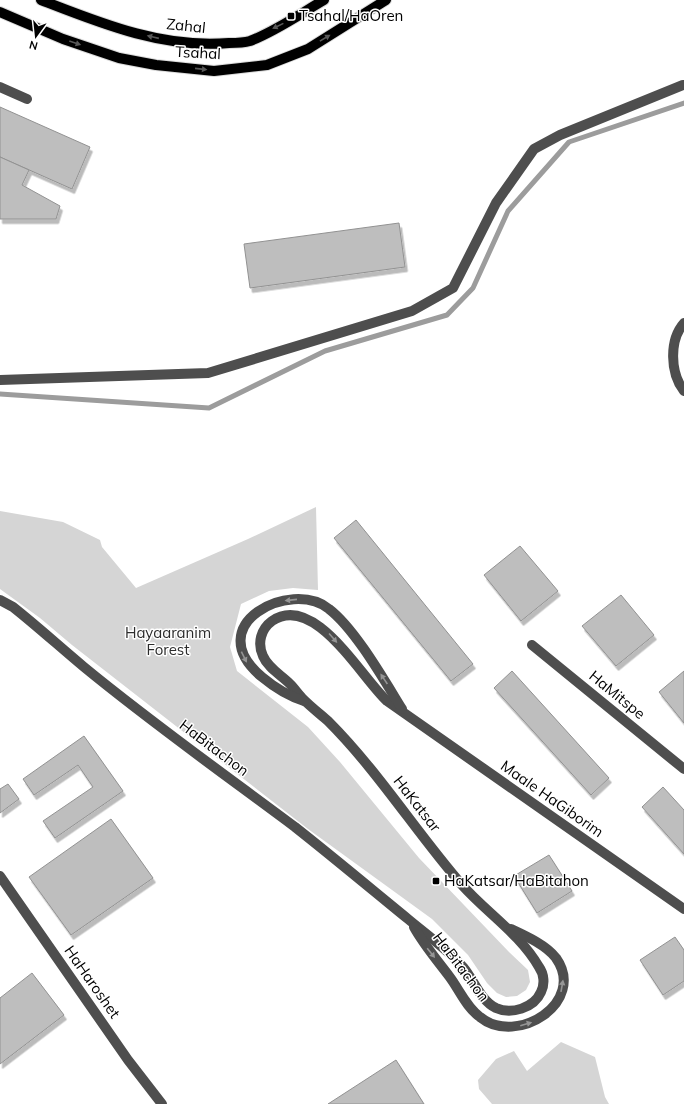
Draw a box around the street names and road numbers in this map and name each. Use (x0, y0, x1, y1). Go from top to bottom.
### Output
street label: Zahal (166, 14, 207, 37)
street label: Tsahal (175, 42, 221, 63)
street label: HaMitspe (585, 666, 649, 723)
street label: HaBitachon (176, 715, 253, 780)
street label: Maale HaGiborim (497, 756, 607, 841)
street label: HaKatsar (390, 772, 446, 836)
street label: HaBitachon (429, 928, 494, 1005)
street label: HaHaroshet (60, 942, 124, 1022)

